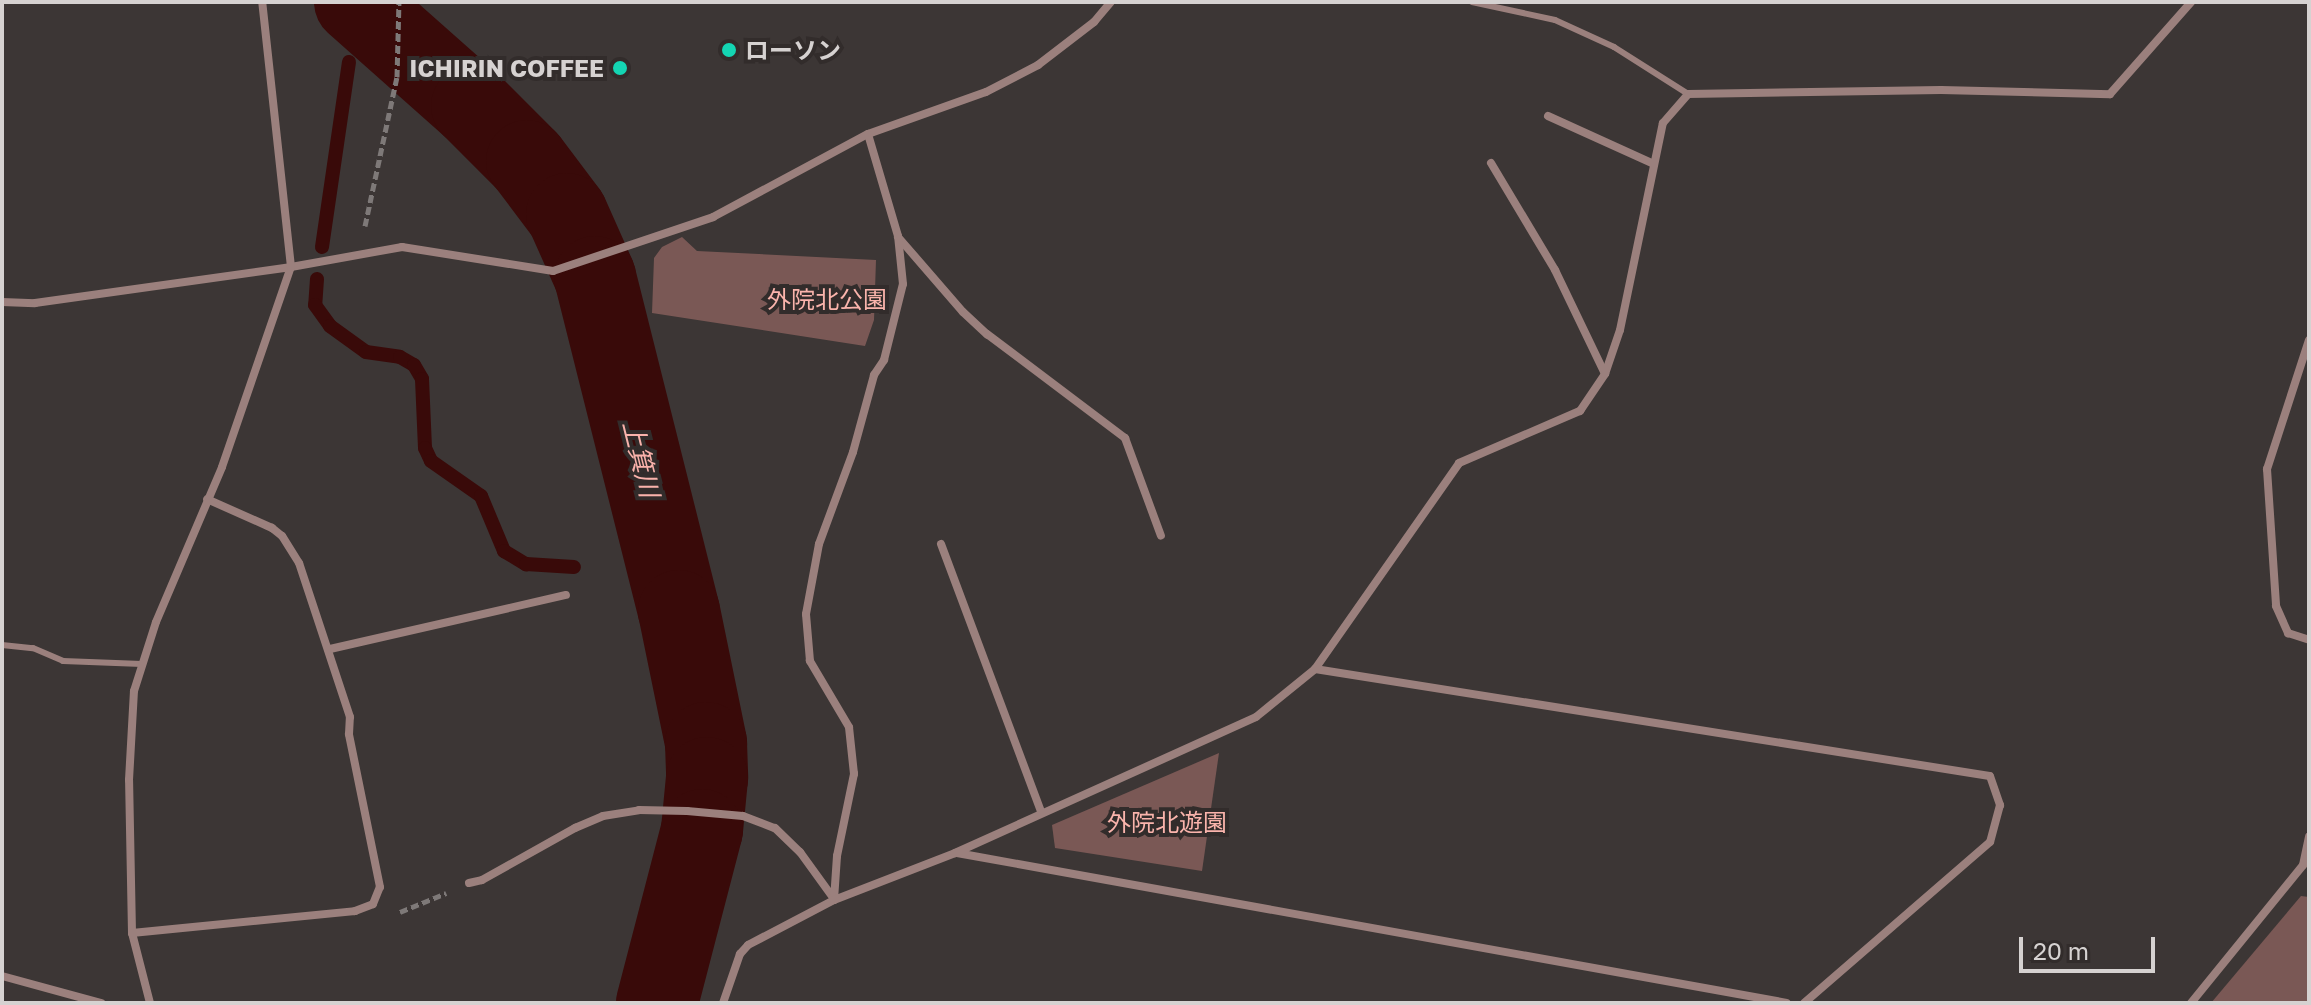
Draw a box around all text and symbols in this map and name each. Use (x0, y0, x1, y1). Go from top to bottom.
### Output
place label: ローソン (745, 36, 841, 64)
marker: ローソン (720, 41, 738, 59)
place label: ICHIRIN COFFEE (409, 54, 604, 82)
marker: ICHIRIN COFFEE (611, 59, 629, 77)
park label: 外院北公園 (767, 285, 887, 313)
water label: 上箕川 (616, 417, 666, 501)
park label: 外院北遊園 (1107, 808, 1227, 836)
scale bar (2023, 921, 2159, 971)
text: 20 m (2033, 936, 2089, 965)

